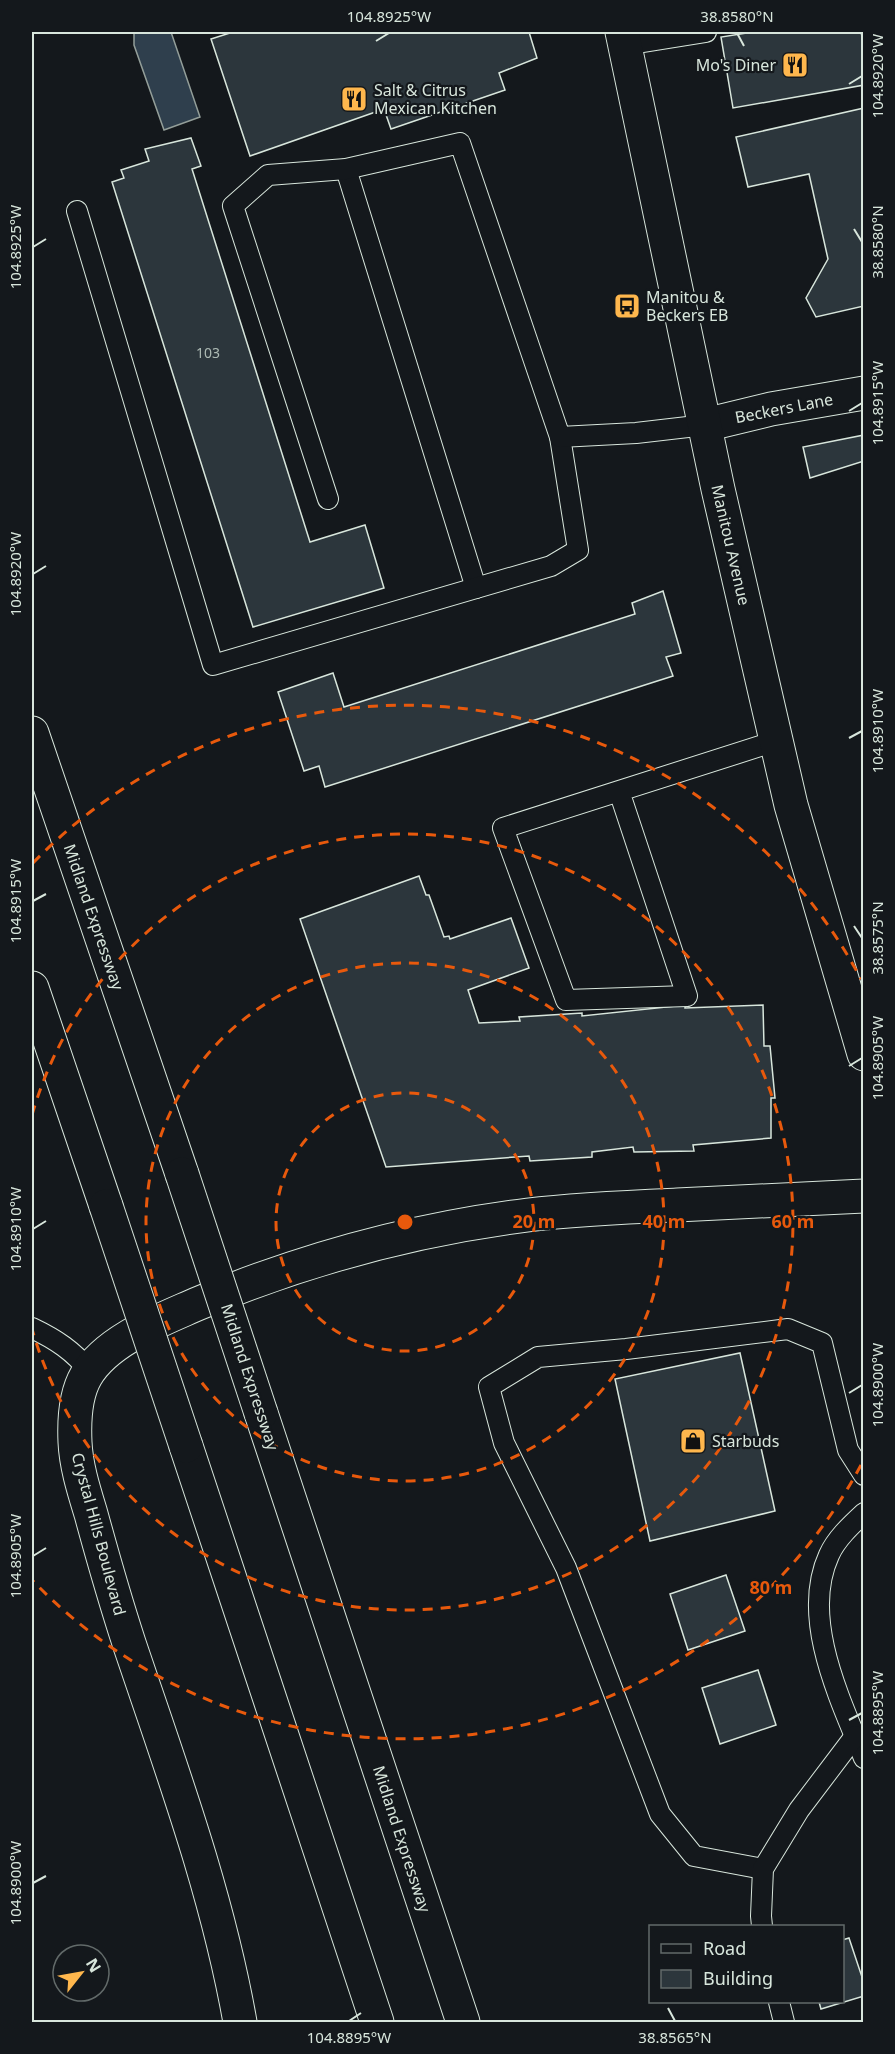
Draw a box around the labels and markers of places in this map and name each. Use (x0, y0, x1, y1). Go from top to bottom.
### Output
restaurant icon: Mo's Diner (780, 50, 810, 80)
place label: Mo's Diner (696, 54, 776, 76)
place label: Salt & Citrus Mexican Kitchen (374, 79, 497, 119)
restaurant icon: Salt & Citrus Mexican Kitchen (339, 84, 369, 114)
place label: Manitou & Beckers EB (646, 286, 728, 326)
bus stop icon: Manitou & Beckers EB (612, 291, 642, 321)
centre of rings (395, 1212, 415, 1232)
shop icon: Starbuds (678, 1426, 708, 1456)
place label: Starbuds (712, 1430, 779, 1452)

